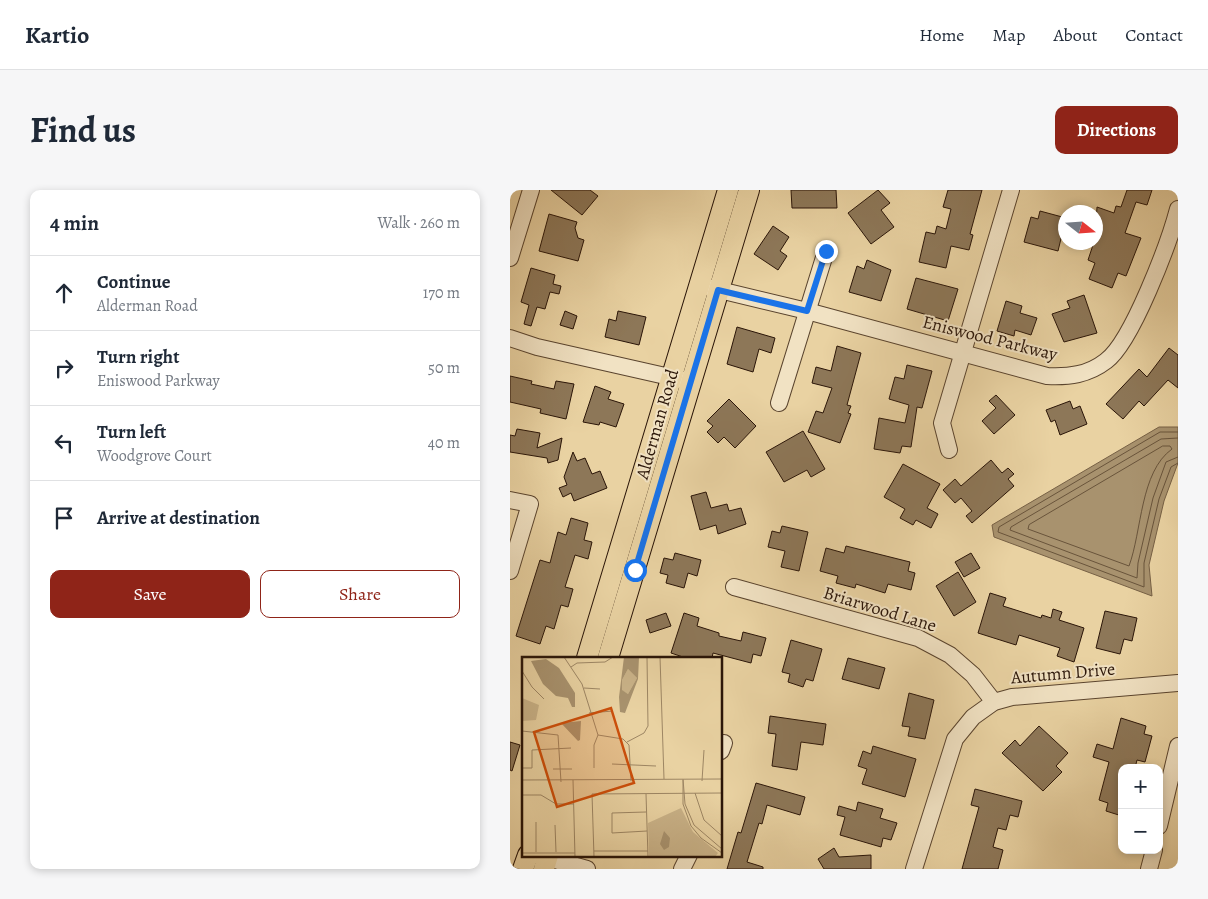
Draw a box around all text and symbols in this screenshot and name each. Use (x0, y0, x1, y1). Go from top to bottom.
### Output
text: Kartio (25, 19, 89, 51)
text: Home (919, 23, 964, 47)
text: Map (992, 23, 1025, 47)
text: About (1053, 23, 1097, 47)
text: Contact (1125, 23, 1183, 47)
text: Find us (30, 106, 136, 154)
button: Directions (1055, 106, 1178, 154)
north arrow (1058, 205, 1103, 250)
text: 4 min (50, 209, 99, 237)
text: Walk · 260 m (378, 212, 460, 234)
route end (815, 240, 838, 263)
text: Continue (97, 269, 171, 295)
icon: ahead (50, 279, 78, 307)
text: 170 m (423, 282, 460, 304)
text: Alderman Road (97, 295, 198, 317)
street label: Eniswood Parkway (920, 310, 1061, 367)
text: Turn right (97, 344, 179, 370)
icon: right (50, 354, 78, 382)
text: 50 m (428, 357, 460, 379)
street label: Alderman Road (630, 366, 684, 483)
text: Eniswood Parkway (97, 370, 220, 392)
text: Turn left (97, 419, 166, 445)
icon: left (50, 429, 78, 457)
text: 40 m (428, 432, 460, 454)
text: Woodgrove Court (97, 445, 212, 467)
icon: arrive (50, 504, 78, 532)
text: Arrive at destination (97, 505, 260, 531)
route start (624, 559, 647, 582)
button: Save (50, 570, 250, 618)
button: Share (260, 570, 460, 618)
street label: Briarwood Lane (821, 580, 939, 638)
street label: Autumn Drive (1009, 656, 1116, 690)
inset map (522, 657, 722, 856)
map controls (1118, 764, 1163, 854)
button: + (1118, 764, 1163, 809)
button: − (1118, 809, 1163, 854)

